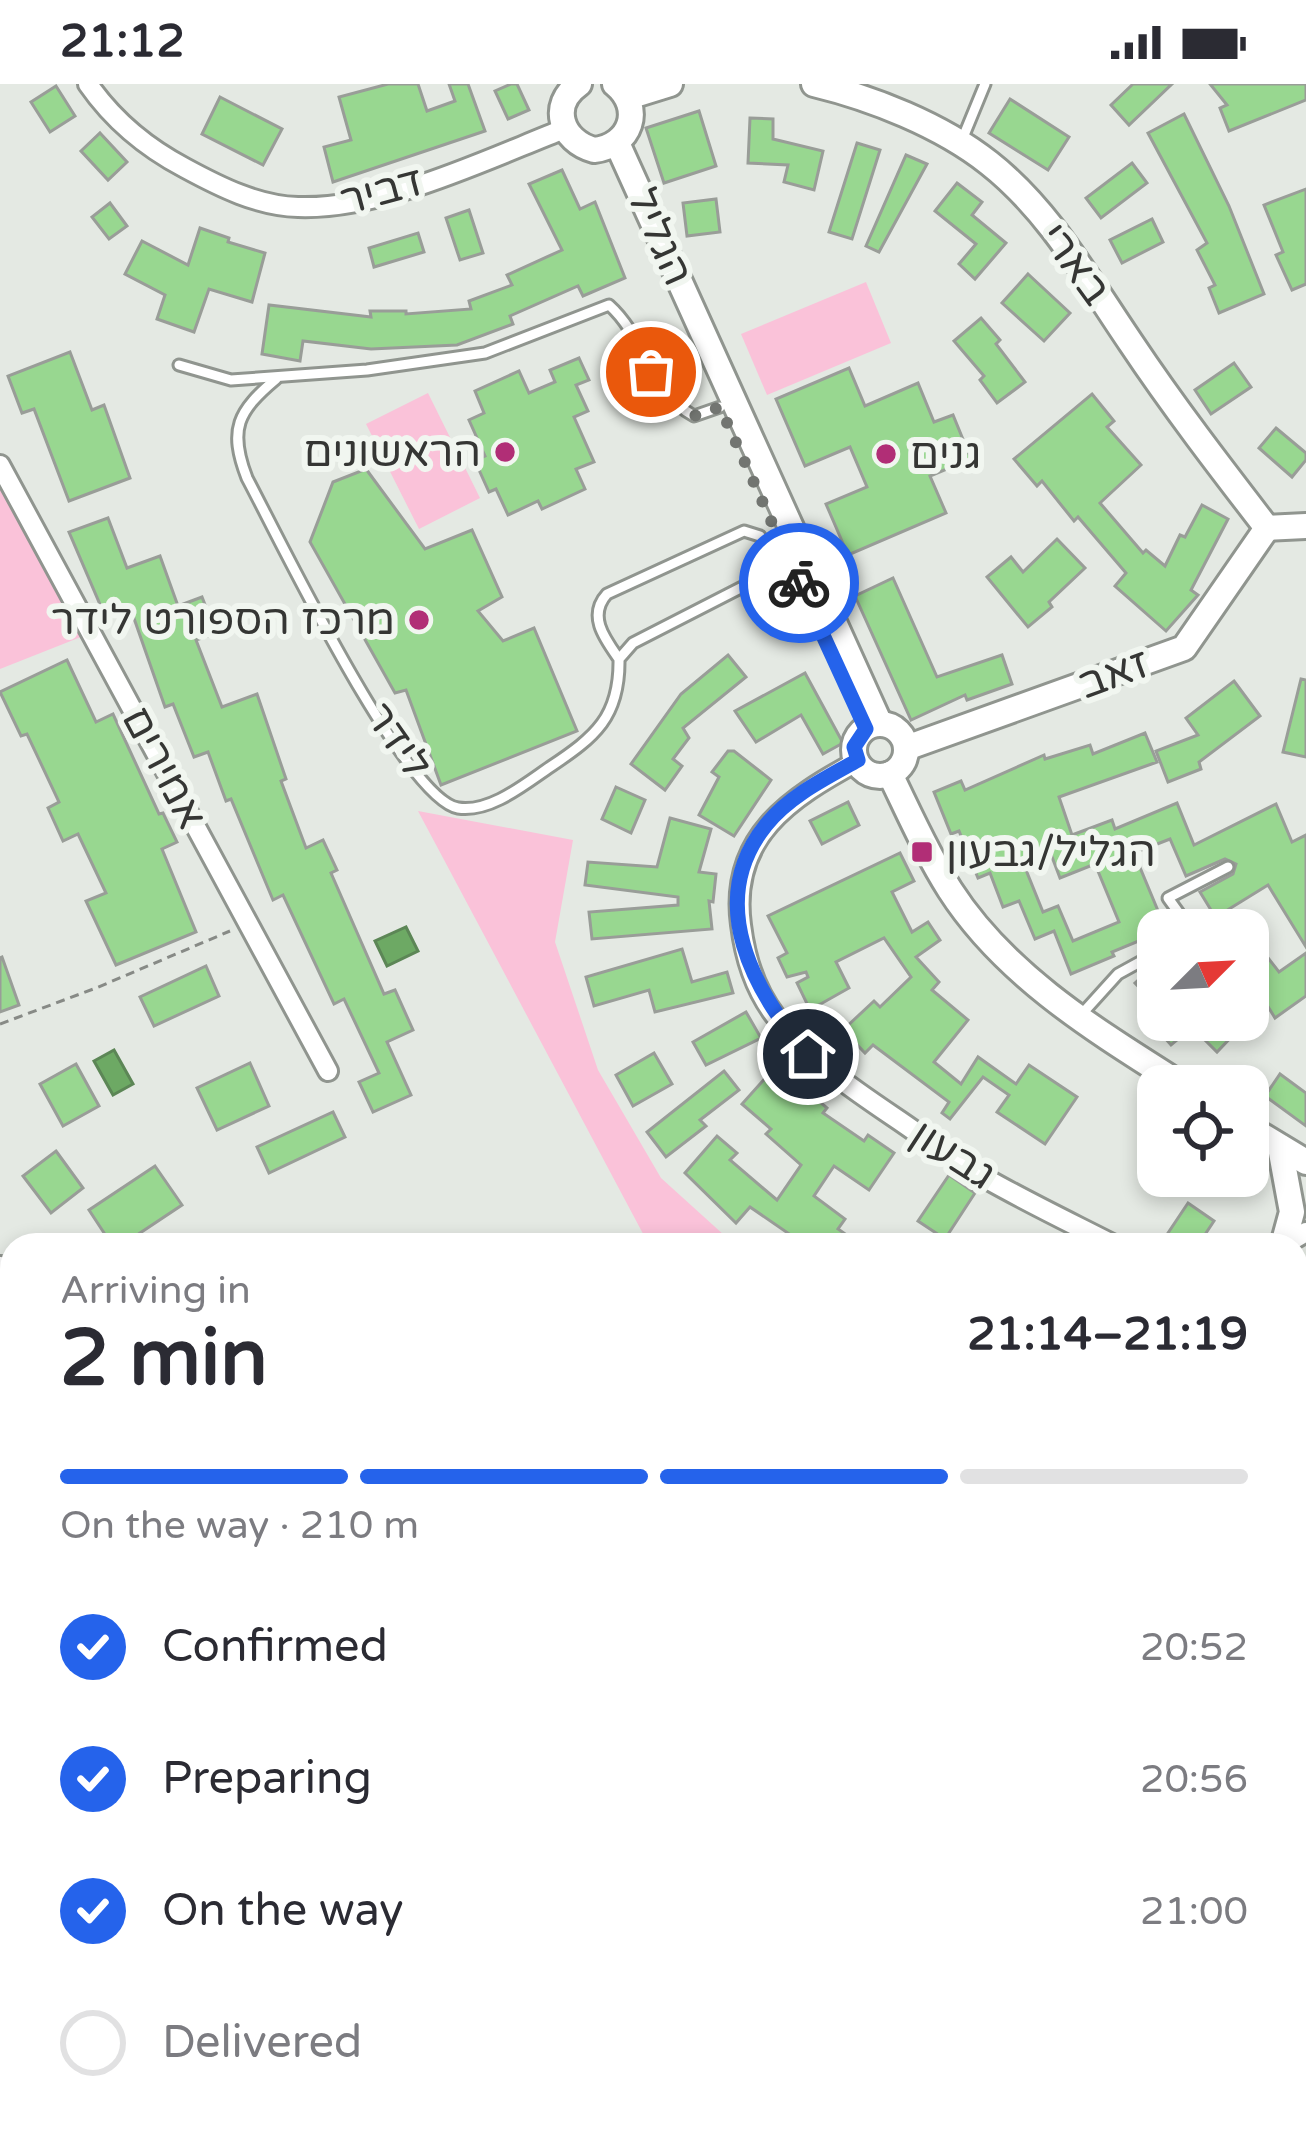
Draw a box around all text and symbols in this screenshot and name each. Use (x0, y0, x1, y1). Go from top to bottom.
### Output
text: 21:12 (60, 15, 185, 69)
street label: דביר (335, 156, 429, 226)
street label: הגליל (616, 181, 704, 293)
street label: בארי (1028, 213, 1122, 315)
pin (600, 321, 702, 423)
icon: bag (618, 339, 684, 405)
place label: הראשונים (304, 427, 481, 478)
place label: גנים (910, 429, 982, 480)
marker: הראשונים (492, 439, 518, 465)
marker: גנים (873, 441, 899, 467)
courier (739, 523, 859, 643)
icon: bike (766, 550, 832, 616)
place label: מרכז הספורט לידר (51, 595, 395, 646)
marker: מרכז הספורט לידר (406, 607, 432, 633)
street label: זאב (1071, 638, 1157, 710)
street label: לידר (354, 693, 442, 789)
street label: אמירים (111, 698, 217, 838)
place label: הגליל/גבעון (946, 827, 1156, 878)
marker: הגליל/גבעון (909, 839, 935, 865)
north arrow (1137, 909, 1269, 1041)
map controls (1137, 909, 1269, 1197)
pin (757, 1003, 859, 1105)
icon: home (775, 1021, 841, 1087)
button: locate (1137, 1065, 1269, 1197)
street label: גבעון (901, 1109, 1005, 1201)
text: Arriving in (60, 1267, 251, 1314)
text: 21:14–21:19 (967, 1308, 1248, 1362)
text: 2 min (60, 1312, 268, 1406)
text: On the way · 210 m (60, 1502, 419, 1549)
icon: check (60, 1614, 126, 1680)
text: Confirmed (162, 1620, 388, 1674)
text: 20:52 (1140, 1624, 1248, 1671)
icon: check (60, 1746, 126, 1812)
text: Preparing (162, 1752, 372, 1806)
text: 20:56 (1140, 1756, 1248, 1803)
icon: check (60, 1878, 126, 1944)
text: On the way (162, 1884, 403, 1938)
text: 21:00 (1140, 1888, 1248, 1935)
text: Delivered (162, 2016, 362, 2070)

